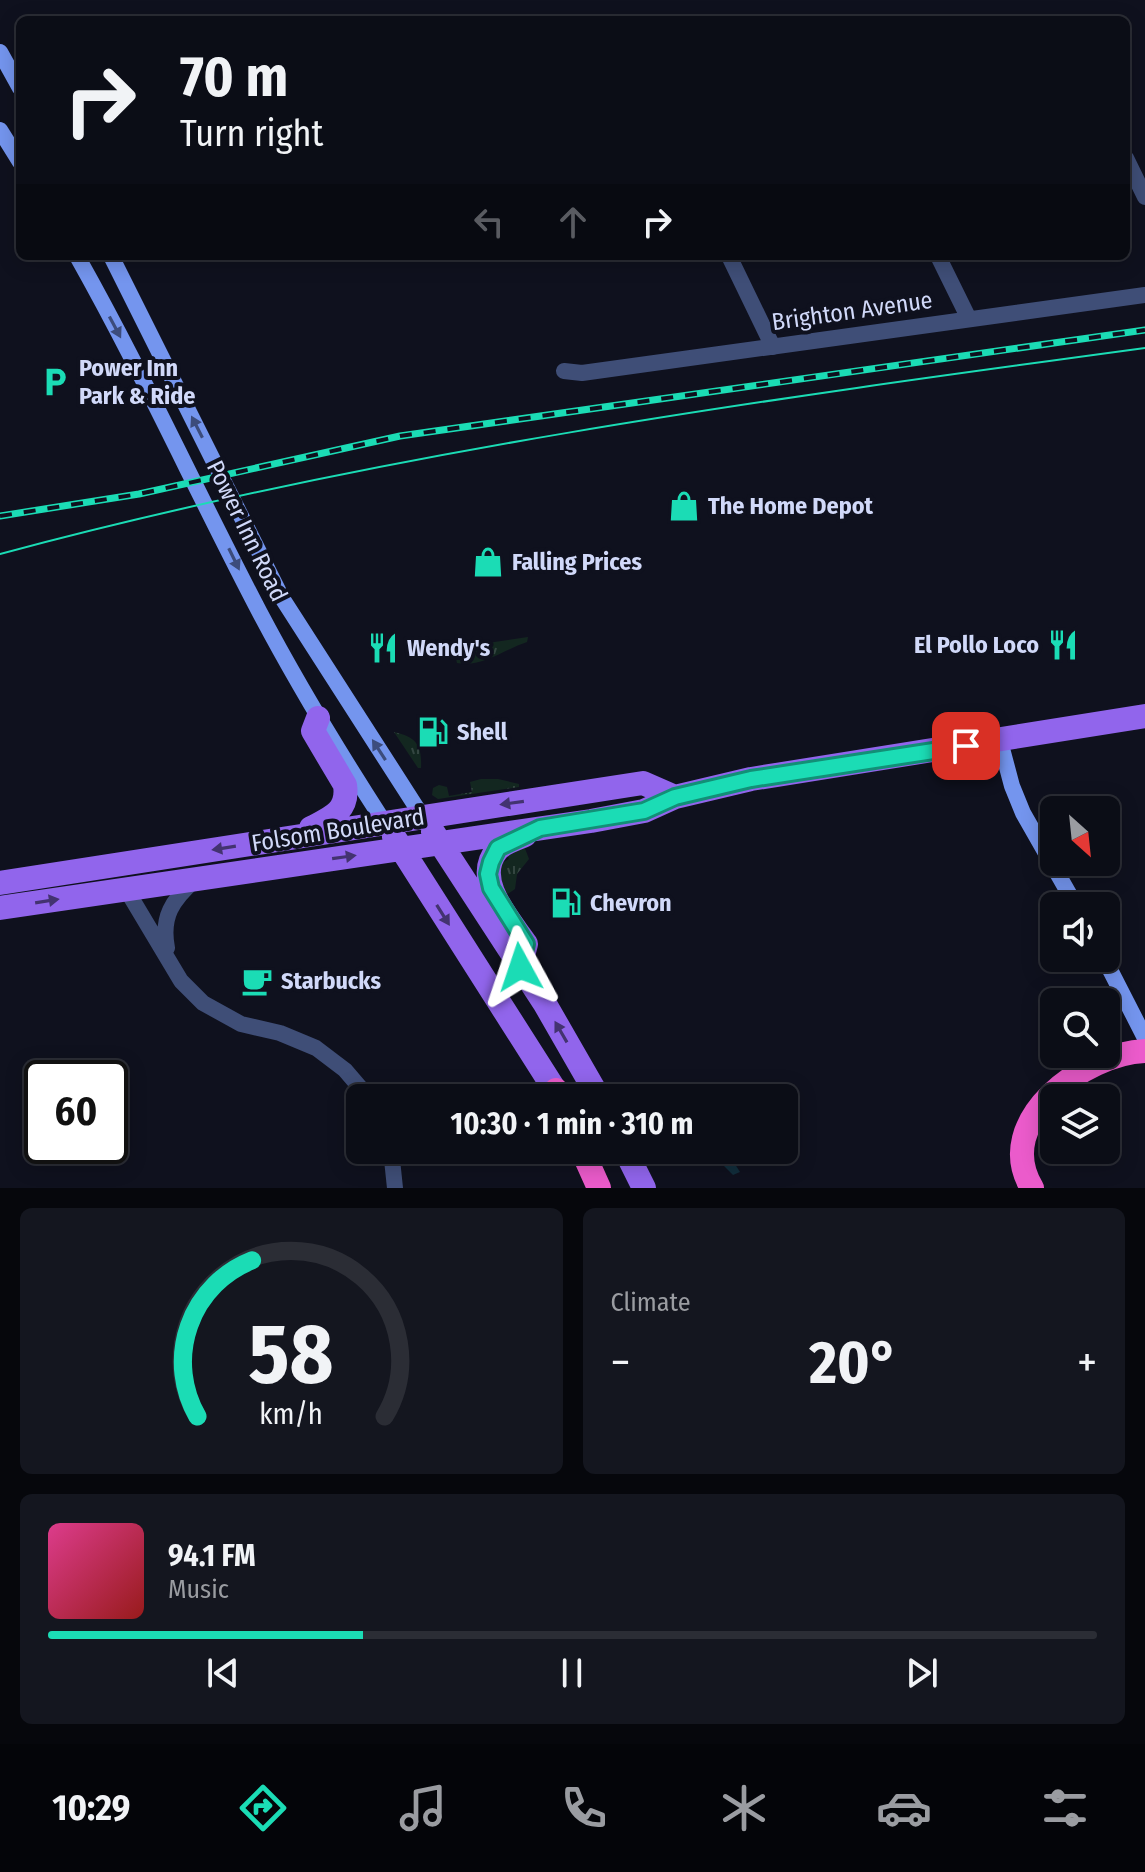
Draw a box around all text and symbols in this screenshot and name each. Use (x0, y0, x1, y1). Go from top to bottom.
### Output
text: 70 m (180, 44, 288, 111)
icon: right (48, 48, 152, 152)
text: Turn right (180, 112, 323, 156)
icon: left (467, 200, 511, 244)
icon: ahead (551, 200, 595, 244)
icon: right (635, 200, 679, 244)
street label: Brighton Avenue (770, 286, 934, 336)
one-way arrow (109, 316, 122, 339)
place label: Power Inn Park & Ride (79, 354, 195, 410)
parking icon: Power Inn Park & Ride (38, 365, 72, 399)
one-way arrow (190, 415, 203, 438)
street label: Power Inn Road (201, 456, 293, 606)
shop icon: The Home Depot (667, 489, 701, 523)
place label: The Home Depot (708, 492, 874, 520)
shop icon: Falling Prices (471, 545, 505, 579)
one-way arrow (227, 547, 241, 570)
place label: Falling Prices (512, 548, 642, 576)
restaurant icon: El Pollo Loco (1046, 628, 1080, 662)
restaurant icon: Wendy's (366, 631, 400, 665)
place label: El Pollo Loco (914, 631, 1039, 659)
place label: Wendy's (407, 634, 491, 662)
pin (932, 712, 1000, 780)
fuel station icon: Shell (416, 715, 450, 749)
place label: Shell (457, 718, 508, 746)
icon: arrive (944, 724, 988, 768)
one-way arrow (372, 740, 387, 761)
north arrow (1040, 796, 1120, 876)
map controls (1040, 796, 1120, 1164)
one-way arrow (499, 797, 524, 810)
street label: Folsom Boulevard (250, 803, 426, 857)
one-way arrow (211, 842, 236, 855)
one-way arrow (332, 850, 357, 863)
fuel station icon: Chevron (549, 886, 583, 920)
place label: Chevron (590, 889, 672, 917)
button: sound (1040, 892, 1120, 972)
one-way arrow (35, 894, 60, 907)
one-way arrow (436, 904, 451, 925)
position arrow (478, 925, 562, 1009)
cafe icon: Starbucks (240, 964, 274, 998)
place label: Starbucks (281, 967, 381, 995)
button: search (1040, 988, 1120, 1068)
one-way arrow (554, 1021, 568, 1043)
speed limit sign: 60 (24, 1060, 128, 1164)
button: layers (1040, 1084, 1120, 1164)
text: 10:30 · 1 min · 310 m (451, 1106, 693, 1142)
text: Climate (611, 1287, 691, 1318)
text: 58 (249, 1305, 334, 1405)
text: 20° (809, 1327, 898, 1399)
text: − (611, 1336, 630, 1389)
text: + (1077, 1336, 1097, 1389)
text: km/h (259, 1397, 323, 1432)
text: 94.1 FM (168, 1538, 256, 1574)
text: Music (168, 1574, 229, 1605)
icon: previous (201, 1651, 245, 1695)
icon: pause (550, 1651, 594, 1695)
icon: next (900, 1651, 944, 1695)
icon: directions (235, 1780, 291, 1836)
icon: music (395, 1780, 451, 1836)
icon: phone (556, 1780, 612, 1836)
icon: climate (716, 1780, 772, 1836)
icon: car (876, 1780, 932, 1836)
icon: filters (1037, 1780, 1093, 1836)
text: 10:29 (52, 1786, 130, 1830)

